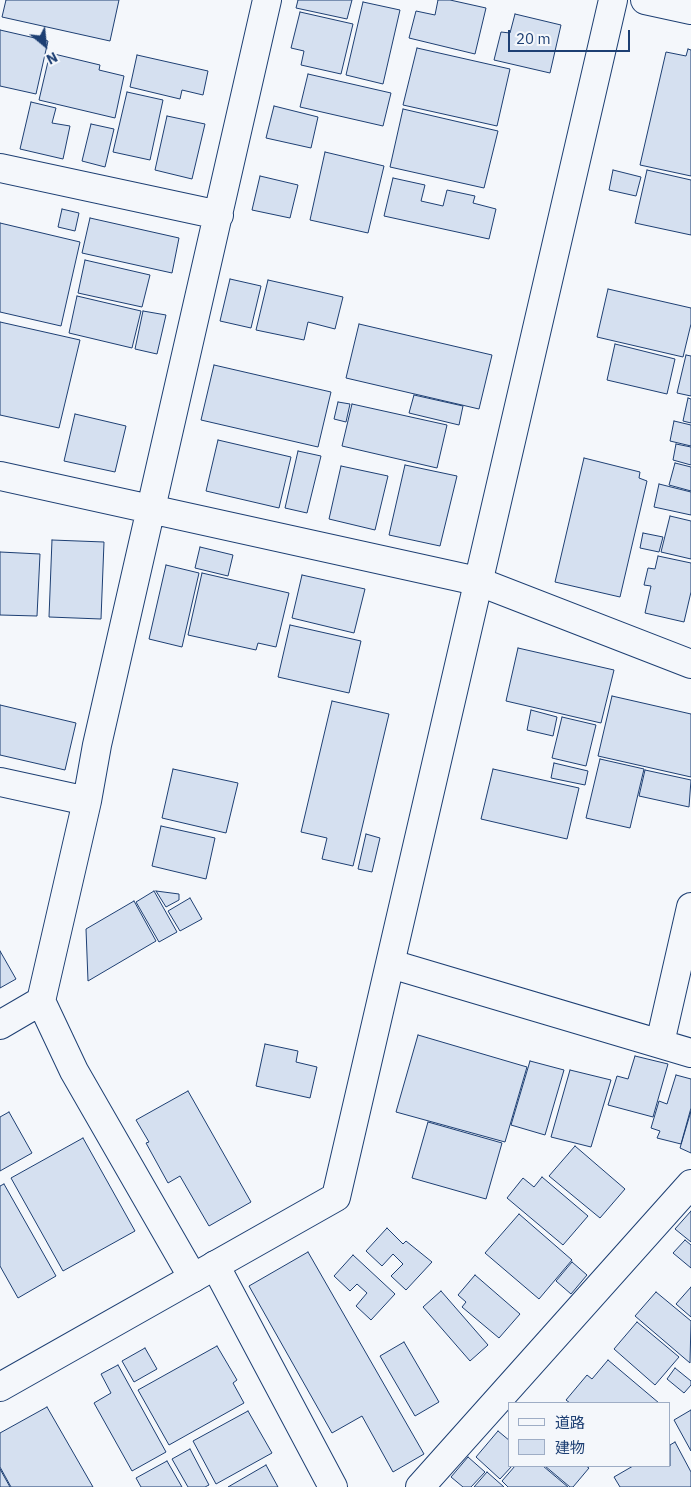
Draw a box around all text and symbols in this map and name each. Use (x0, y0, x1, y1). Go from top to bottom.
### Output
north arrow (20, 20, 70, 70)
scale bar (511, 20, 634, 52)
text: 20 m (516, 29, 551, 48)
text: N (43, 48, 61, 69)
legend (508, 1402, 671, 1467)
text: 道路 (555, 1413, 585, 1432)
text: 建物 (555, 1438, 585, 1457)

